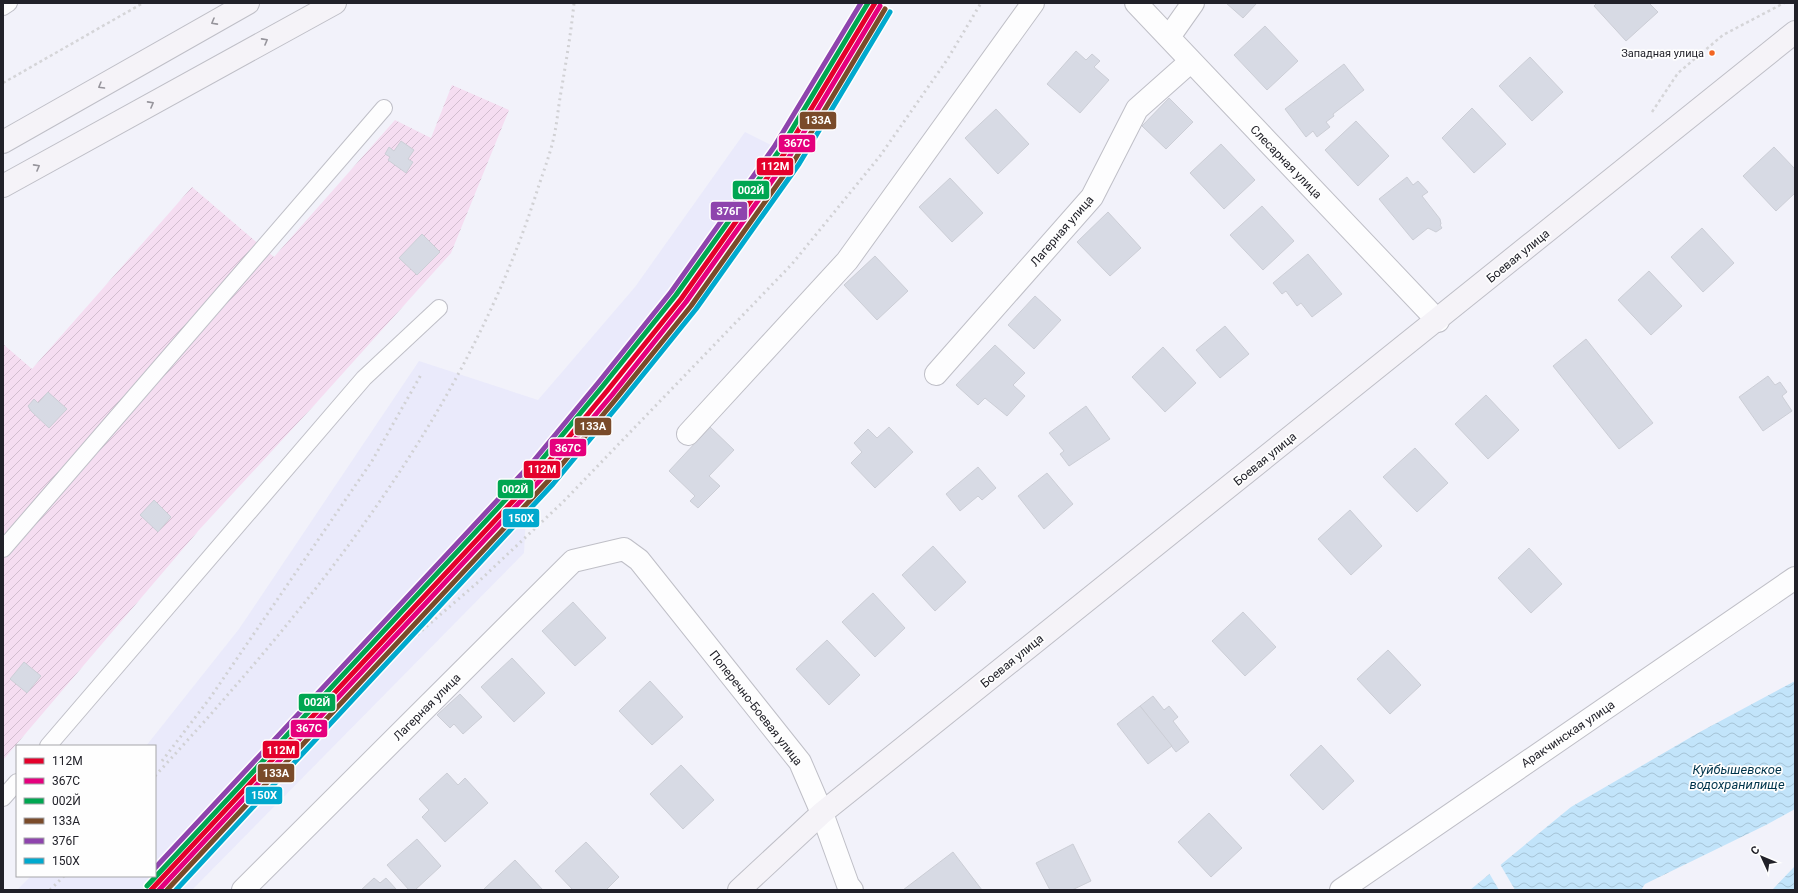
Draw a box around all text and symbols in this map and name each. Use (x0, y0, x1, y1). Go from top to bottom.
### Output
one-way arrow (211, 18, 218, 25)
one-way arrow (261, 39, 268, 46)
place label: Западная улица (1621, 47, 1704, 60)
marker: Западная улица (1707, 48, 1717, 58)
one-way arrow (98, 81, 105, 89)
one-way arrow (147, 101, 154, 108)
line badge: 133А (799, 111, 837, 130)
text: 133А (805, 114, 832, 127)
street label: Слесарная улица (1247, 122, 1325, 202)
line badge: 367С (778, 134, 816, 153)
text: 367С (784, 137, 810, 150)
line badge: 112М (756, 157, 794, 176)
text: 112М (761, 160, 789, 173)
one-way arrow (33, 164, 40, 171)
line badge: 002Й (732, 180, 770, 200)
text: 002Й (738, 184, 764, 197)
street label: Лагерная улица (1028, 193, 1096, 269)
line badge: 376Г (710, 201, 748, 221)
text: 376Г (716, 205, 742, 218)
street label: Боевая улица (1484, 226, 1552, 286)
line badge: 133А (574, 417, 612, 436)
text: 133А (580, 420, 607, 433)
street label: Боевая улица (1231, 429, 1299, 489)
line badge: 367С (549, 438, 587, 457)
text: 367С (555, 442, 581, 455)
line badge: 112М (523, 460, 561, 479)
text: 112М (528, 463, 556, 476)
line badge: 002Й (497, 479, 534, 499)
text: 002Й (502, 483, 528, 496)
line badge: 150Х (502, 508, 540, 528)
text: 150Х (508, 512, 534, 525)
street label: Боевая улица (978, 631, 1046, 691)
street label: Поперечно-Боевая улица (707, 648, 805, 768)
street label: Лагерная улица (391, 671, 463, 743)
line badge: 002Й (298, 693, 336, 712)
text: 002Й (304, 696, 330, 709)
street label: Аракчинская улица (1519, 698, 1617, 770)
line badge: 367С (290, 719, 328, 738)
text: 367С (296, 722, 322, 735)
line badge: 112М (262, 740, 300, 759)
text: 112М (267, 744, 295, 757)
legend (16, 745, 156, 877)
text: 112М (52, 754, 83, 768)
water label: Куйбышевское водохранилище (1689, 762, 1785, 792)
line badge: 133А (257, 763, 295, 783)
text: 133А (263, 767, 290, 780)
text: 367С (52, 774, 80, 788)
line badge: 150Х (245, 786, 283, 805)
text: 150Х (251, 789, 277, 802)
text: 002Й (52, 793, 81, 808)
text: 133А (52, 814, 80, 828)
text: 376Г (52, 834, 79, 848)
north arrow (1742, 837, 1782, 877)
text: С (1748, 843, 1762, 858)
text: 150Х (52, 854, 80, 868)

